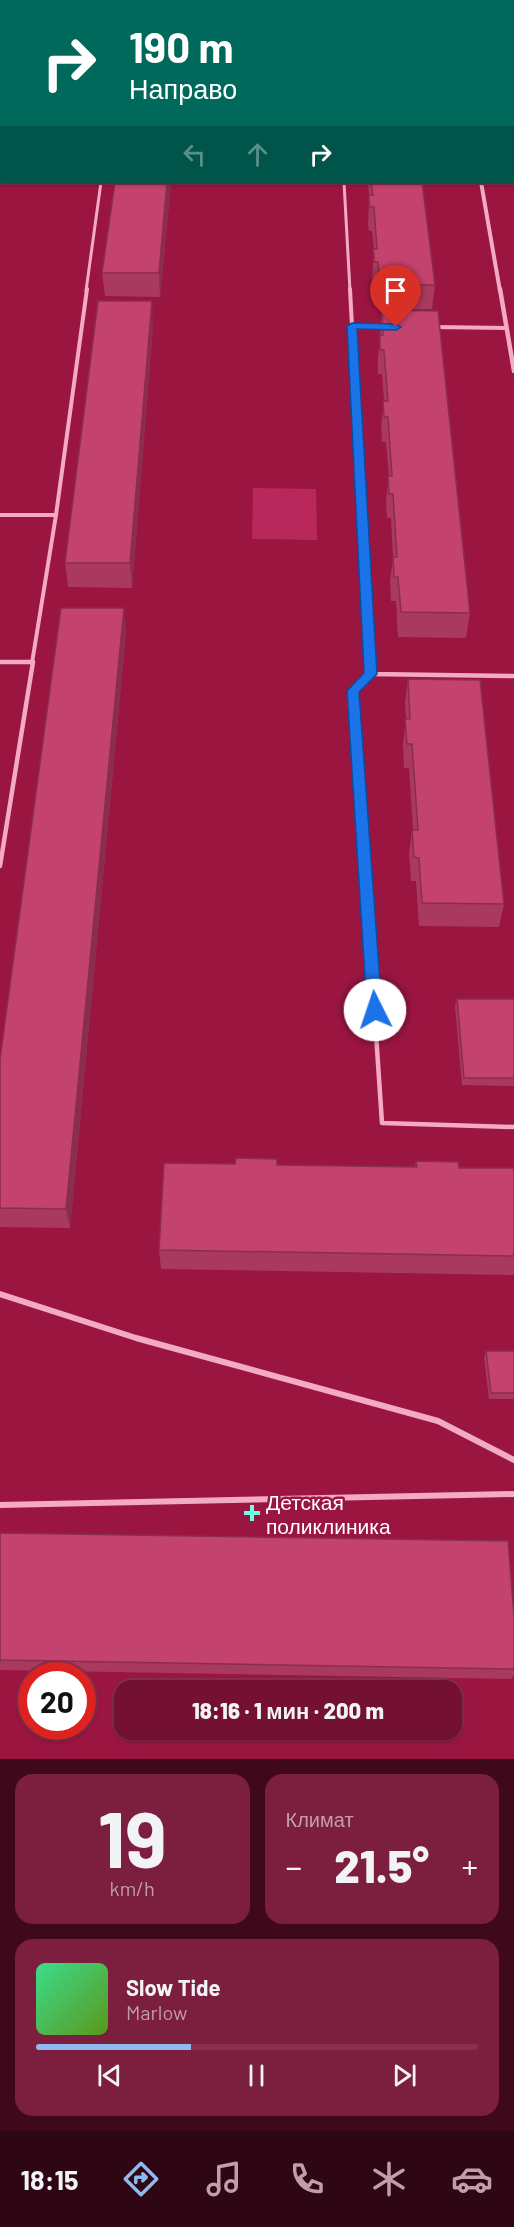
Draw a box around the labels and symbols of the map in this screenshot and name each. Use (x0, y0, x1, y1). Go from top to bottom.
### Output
pin (370, 265, 421, 327)
position arrow (343, 978, 407, 1042)
place label: Детская поликлиника (266, 1489, 391, 1538)
marker: Детская поликлиника (243, 1504, 261, 1522)
speed limit sign: 20 (18, 1662, 96, 1740)

